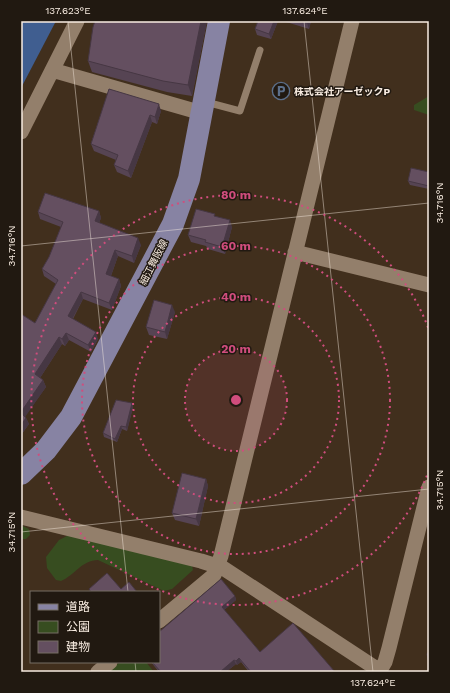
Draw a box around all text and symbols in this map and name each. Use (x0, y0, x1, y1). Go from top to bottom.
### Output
text: 137.623°E (45, 5, 91, 16)
text: 137.624°E (282, 5, 328, 16)
parking icon: 株式会社アーゼックP (271, 81, 291, 101)
place label: 株式会社アーゼックP (294, 86, 390, 97)
text: 34.716°N (434, 182, 445, 224)
text: 80 m (221, 188, 251, 202)
text: 34.716°N (6, 225, 17, 267)
street label: 細江舞阪線 (137, 237, 170, 287)
text: 60 m (221, 239, 251, 253)
text: 40 m (221, 290, 251, 304)
text: 20 m (221, 342, 251, 356)
centre of rings (229, 393, 243, 407)
text: 34.715°N (434, 470, 445, 510)
text: 34.715°N (6, 512, 17, 552)
legend (30, 591, 160, 663)
text: 道路 (66, 600, 90, 614)
text: 公園 (66, 620, 90, 634)
text: 建物 (66, 640, 90, 654)
text: 137.624°E (350, 677, 396, 688)

